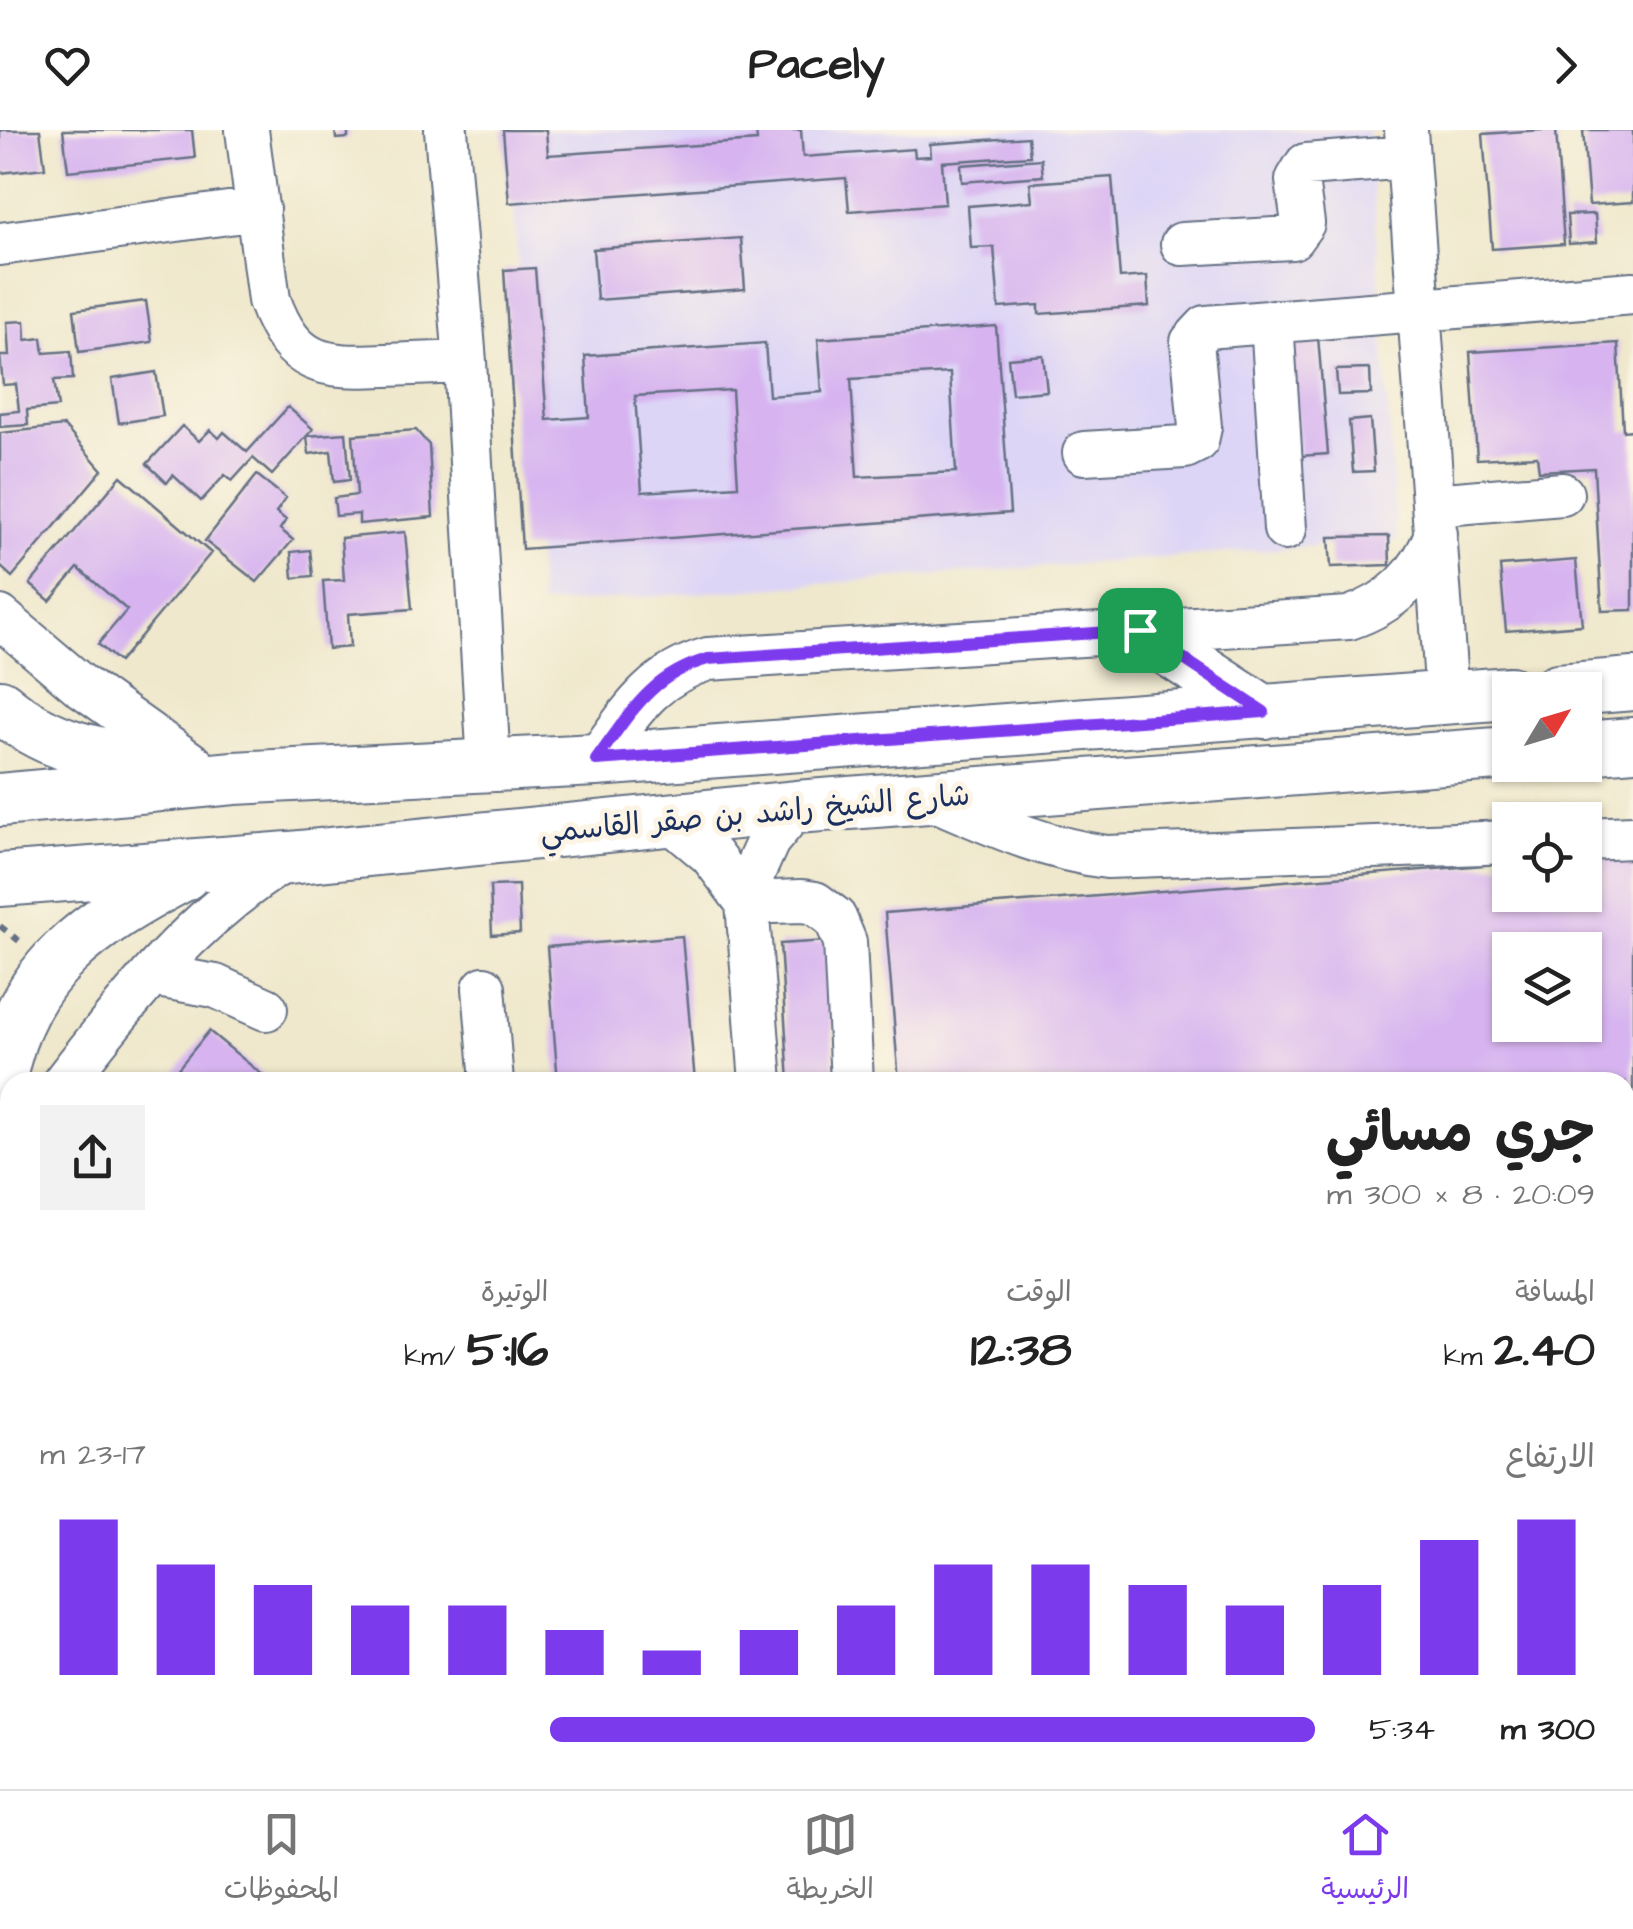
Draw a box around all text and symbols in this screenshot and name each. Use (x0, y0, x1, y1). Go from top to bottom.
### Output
text: Pacely (748, 34, 885, 96)
icon: heart (40, 38, 95, 93)
icon: forward (1538, 38, 1593, 93)
pin (1098, 588, 1183, 673)
icon: arrive (1113, 603, 1168, 658)
north arrow (1492, 672, 1602, 782)
map controls (1492, 672, 1602, 1042)
street label: شارع الشيخ راشد بن صقر القاسمي (538, 774, 972, 858)
button: locate (1492, 802, 1602, 912)
button: layers (1492, 932, 1602, 1042)
text: جري مسائي (1326, 1096, 1595, 1172)
button: share (40, 1105, 145, 1210)
text: 20:09 · 8 × 300 m (1327, 1172, 1595, 1217)
text: الوتيرة (481, 1273, 548, 1312)
text: الوقت (1006, 1273, 1072, 1312)
text: المسافة (1515, 1273, 1595, 1312)
text: 5:16 (467, 1316, 548, 1385)
text: 12:38 (970, 1316, 1072, 1385)
text: 2.40 (1494, 1316, 1595, 1385)
text: /km (404, 1337, 467, 1376)
text: km (1444, 1337, 1494, 1376)
text: 17–23 m (40, 1432, 146, 1477)
text: الارتفاع (1505, 1435, 1595, 1480)
text: 5:34 (1369, 1707, 1435, 1752)
text: 300 m (1501, 1707, 1595, 1752)
tab: المحفوظات (224, 1807, 339, 1913)
tab: الخريطة (787, 1807, 874, 1913)
tab: الرئيسية (1321, 1807, 1409, 1913)

